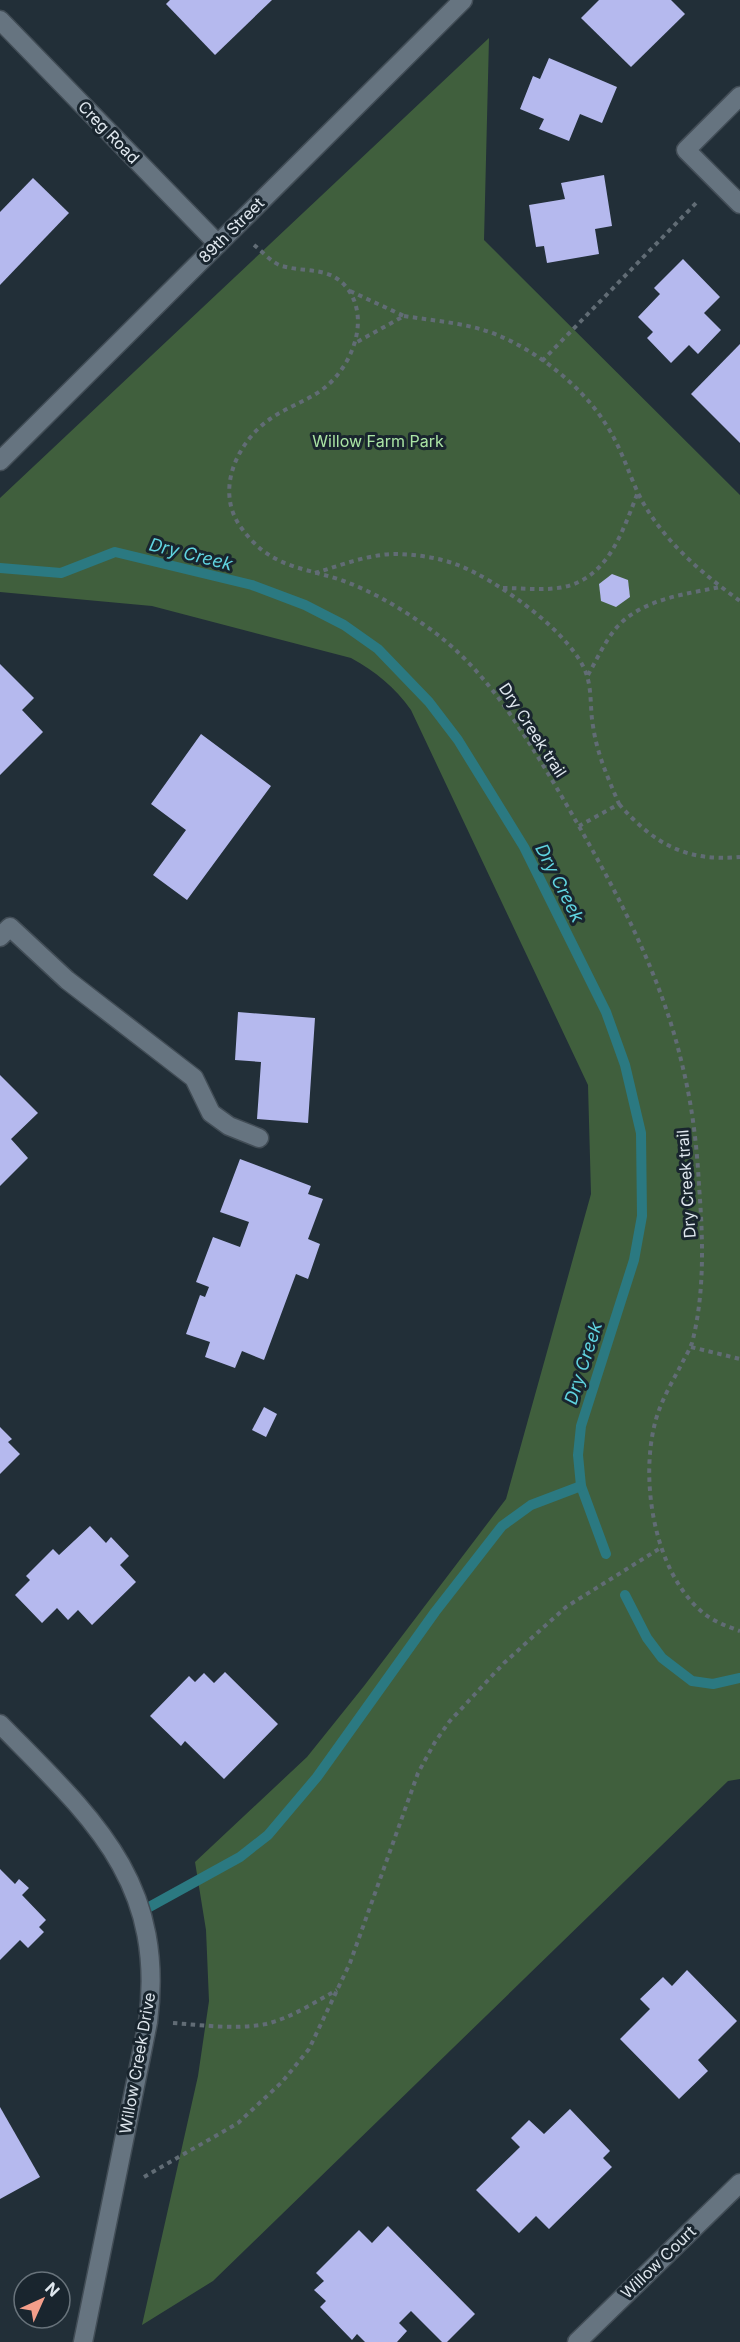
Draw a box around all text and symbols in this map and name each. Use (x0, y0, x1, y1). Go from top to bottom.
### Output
street label: Creg Road (74, 96, 144, 168)
street label: 89th Street (194, 193, 268, 267)
park label: Willow Farm Park (312, 431, 444, 451)
water label: Dry Creek (147, 533, 236, 575)
street label: Dry Creek trail (495, 679, 571, 781)
water label: Dry Creek (531, 840, 589, 927)
street label: Dry Creek trail (672, 1129, 700, 1239)
water label: Dry Creek (560, 1318, 607, 1407)
street label: Willow Creek Drive (115, 1991, 159, 2135)
street label: Willow Court (616, 2221, 700, 2303)
north arrow (12, 2270, 72, 2330)
text: N (41, 2278, 64, 2301)

